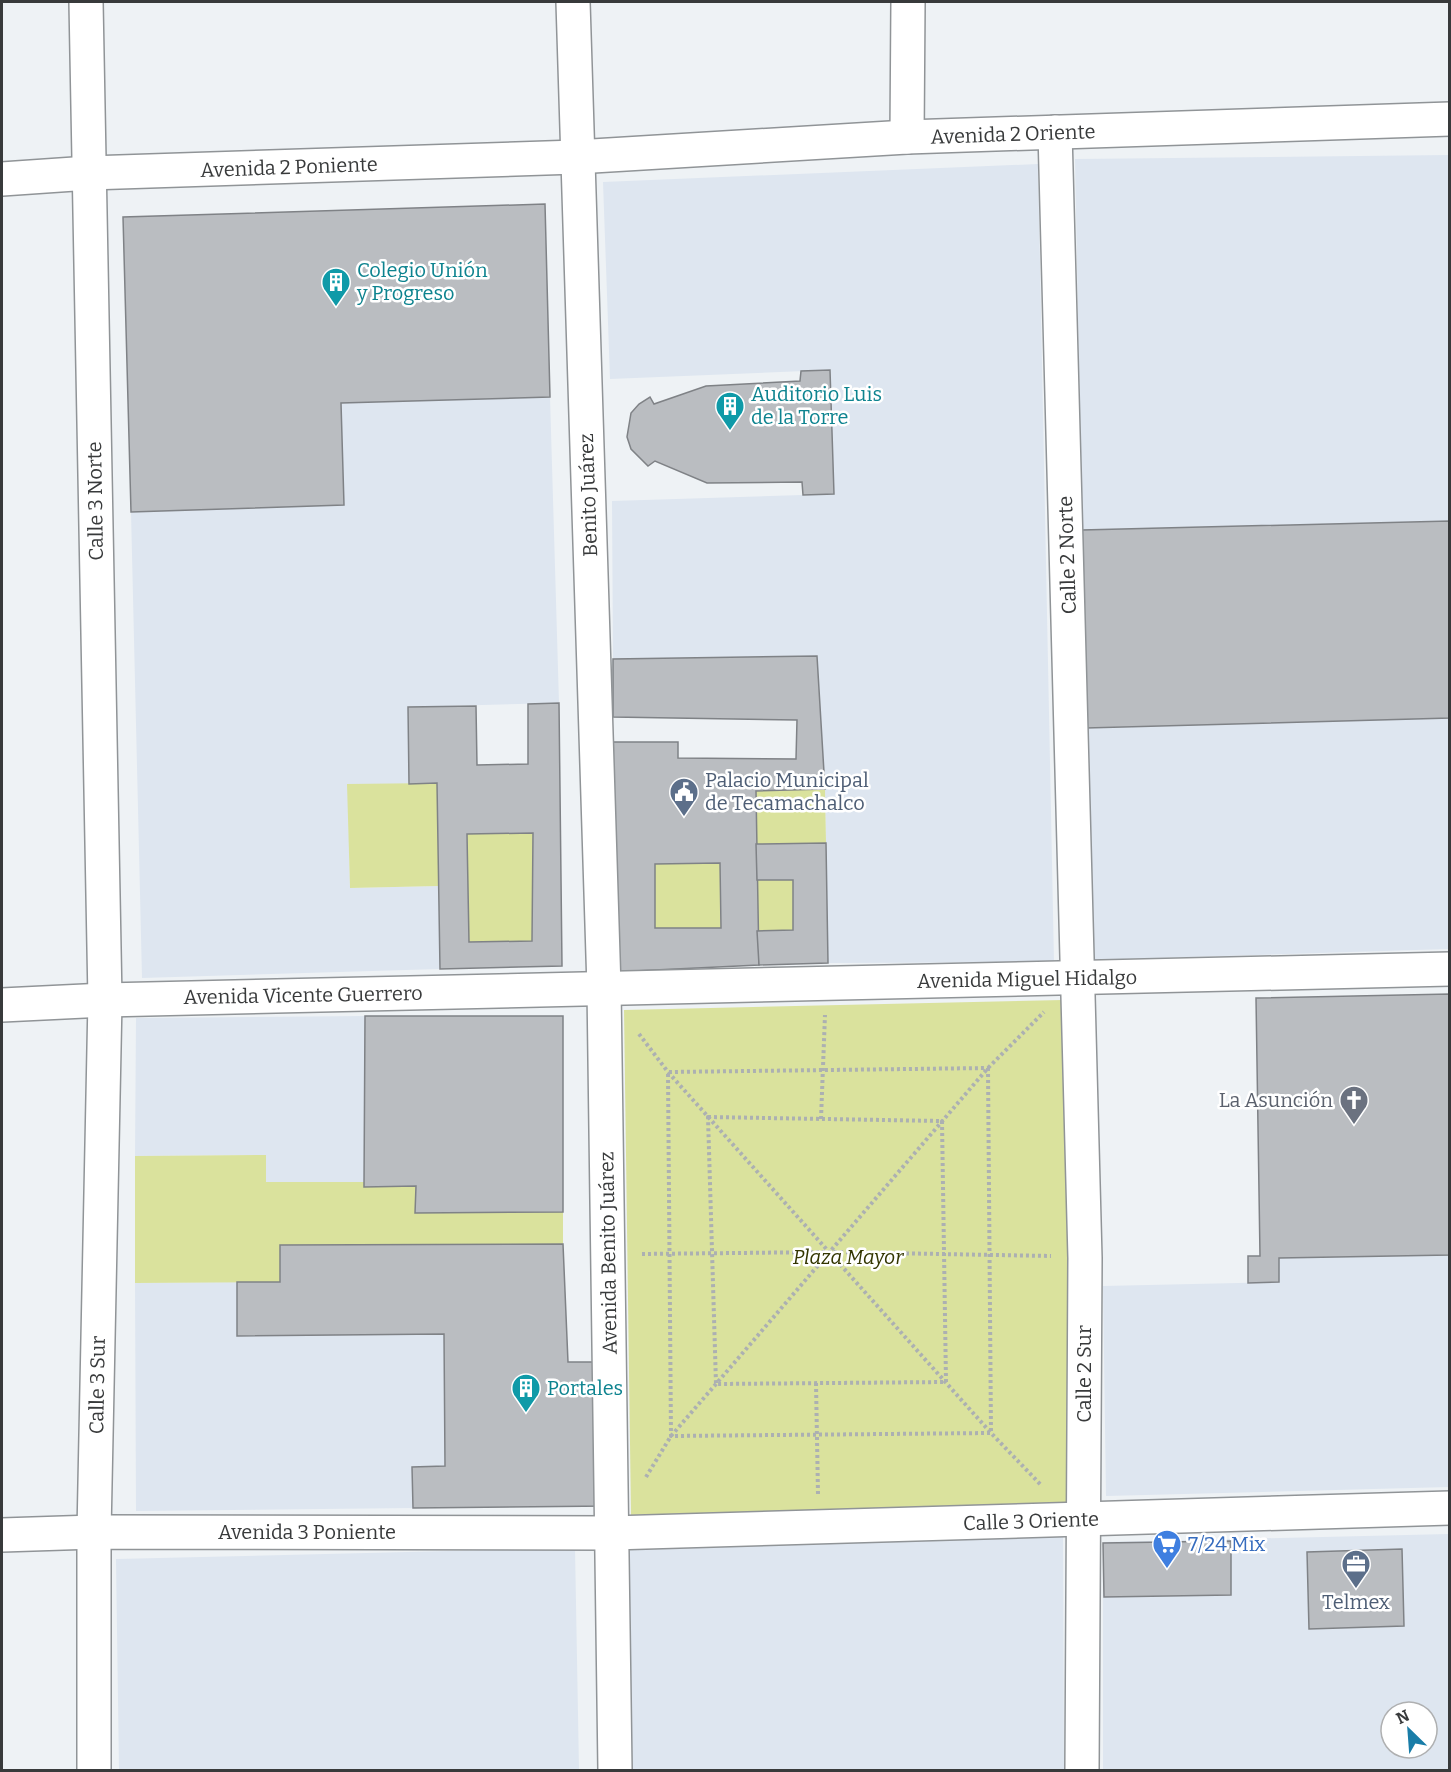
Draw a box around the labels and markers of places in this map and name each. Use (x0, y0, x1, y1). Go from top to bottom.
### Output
place label: Colegio Unión y Progreso (356, 258, 488, 305)
building icon: Colegio Unión y Progreso (320, 266, 352, 308)
place label: Auditorio Luis de la Torre (751, 382, 882, 429)
building icon: Auditorio Luis de la Torre (714, 390, 746, 432)
place label: Palacio Municipal de Tecamachalco (705, 768, 869, 815)
public building icon: Palacio Municipal de Tecamachalco (668, 776, 700, 818)
church icon: La Asunción (1338, 1084, 1370, 1126)
place label: La Asunción (1219, 1088, 1333, 1112)
building icon: Portales (510, 1372, 542, 1414)
place label: Portales (547, 1376, 623, 1400)
supermarket icon: 7/24 Mix (1151, 1528, 1183, 1570)
place label: 7/24 Mix (1188, 1532, 1265, 1556)
office icon: Telmex (1340, 1548, 1372, 1590)
place label: Telmex (1322, 1590, 1390, 1614)

